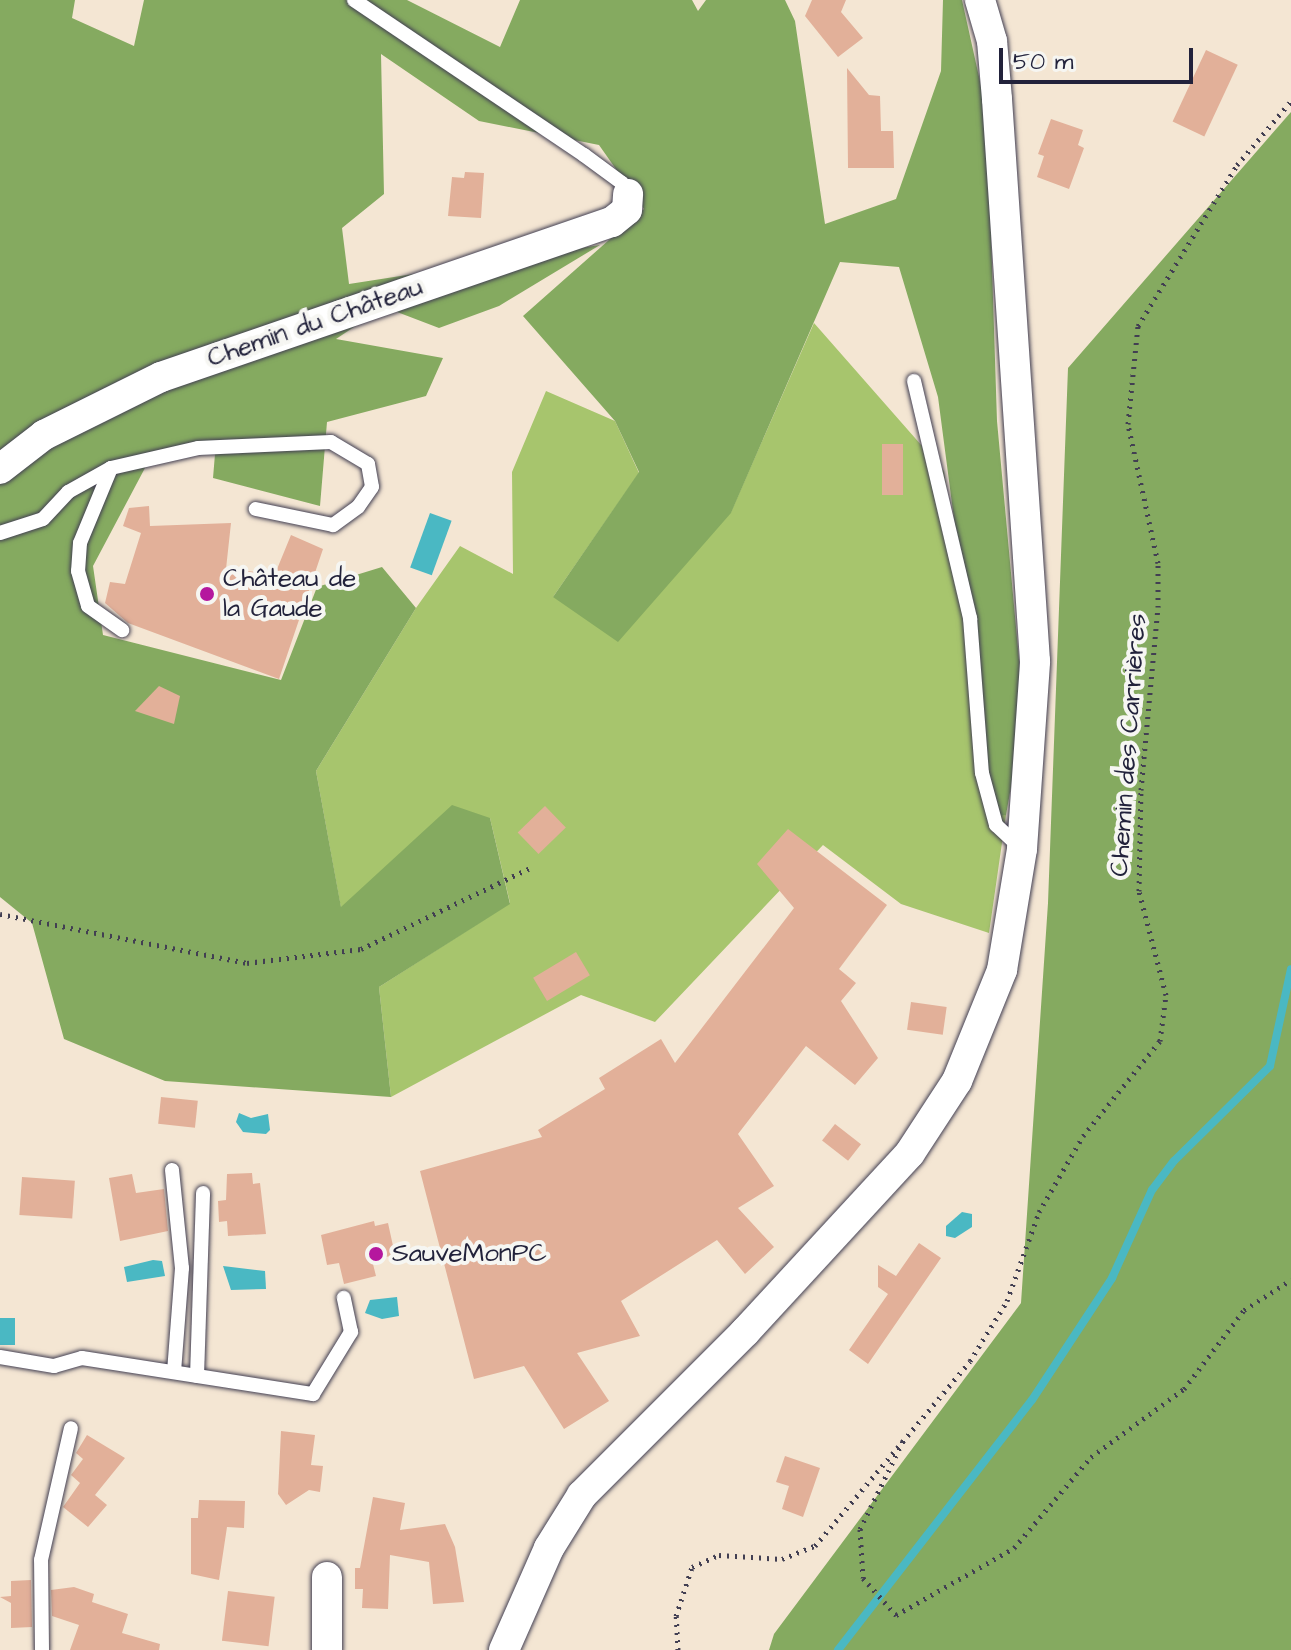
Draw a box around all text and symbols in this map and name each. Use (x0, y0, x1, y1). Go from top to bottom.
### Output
scale bar (1003, 32, 1197, 82)
text: 50 m (1013, 45, 1073, 79)
street label: Chemin du Château (203, 272, 427, 374)
place label: Château de la Gaude (223, 563, 356, 624)
marker: Château de la Gaude (198, 585, 216, 603)
street label: Chemin des Carrières (1104, 612, 1154, 878)
place label: SauveMonPC (392, 1238, 547, 1270)
marker: SauveMonPC (367, 1245, 385, 1263)

